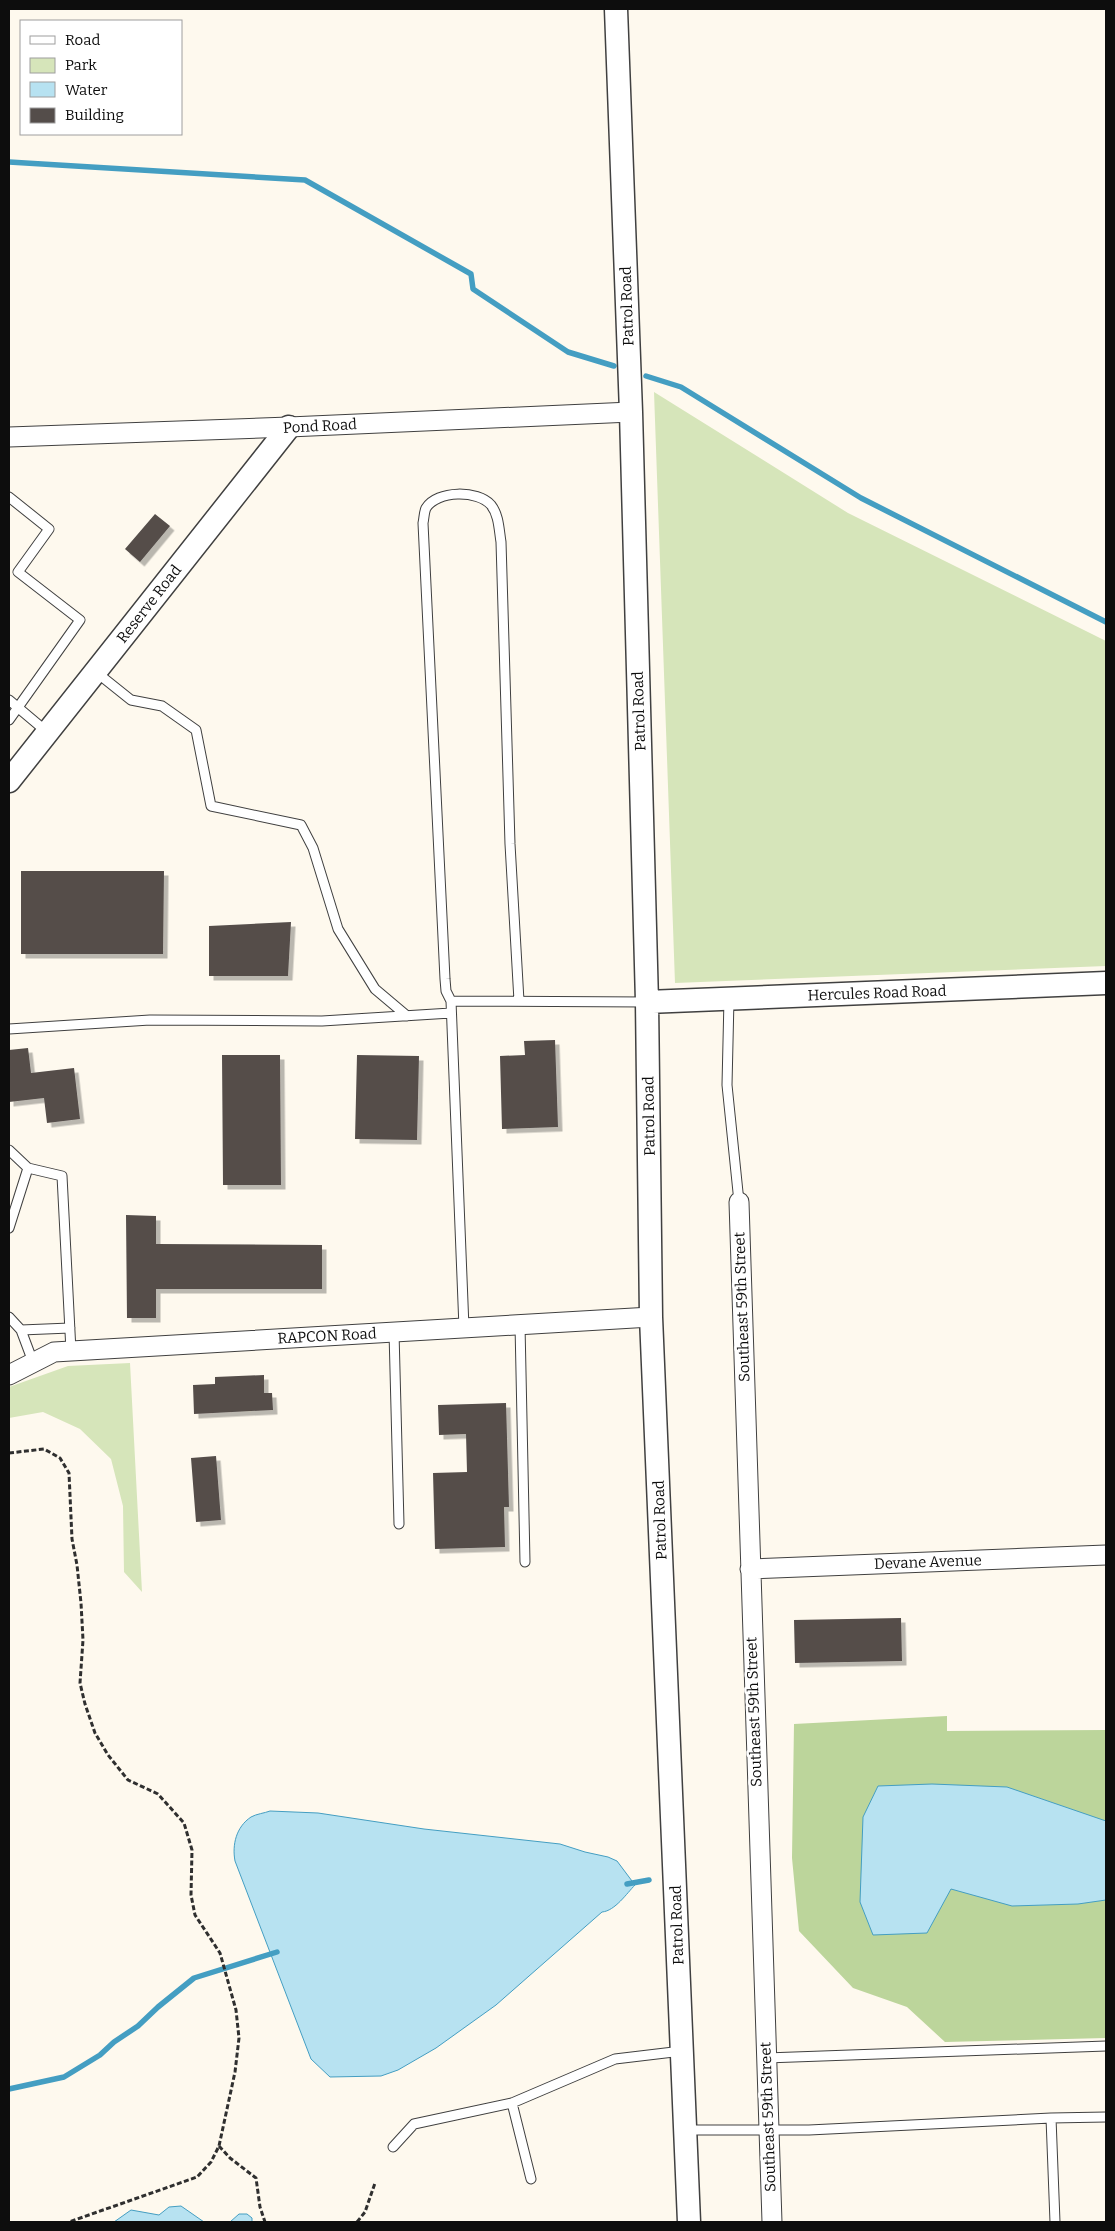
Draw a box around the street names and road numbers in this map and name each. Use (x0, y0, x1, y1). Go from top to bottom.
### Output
street label: Patrol Road (617, 266, 637, 346)
street label: Pond Road (283, 415, 358, 437)
street label: Reserve Road (113, 561, 185, 647)
street label: Patrol Road (629, 671, 649, 751)
street label: Hercules Road Road (807, 982, 947, 1004)
street label: Patrol Road (639, 1076, 659, 1156)
street label: Southeast 59th Street (730, 1231, 754, 1382)
street label: RAPCON Road (277, 1324, 377, 1348)
street label: Patrol Road (650, 1480, 670, 1560)
street label: Devane Avenue (874, 1551, 982, 1573)
street label: Southeast 59th Street (742, 1636, 766, 1787)
street label: Patrol Road (667, 1885, 687, 1965)
street label: Southeast 59th Street (756, 2041, 780, 2192)

